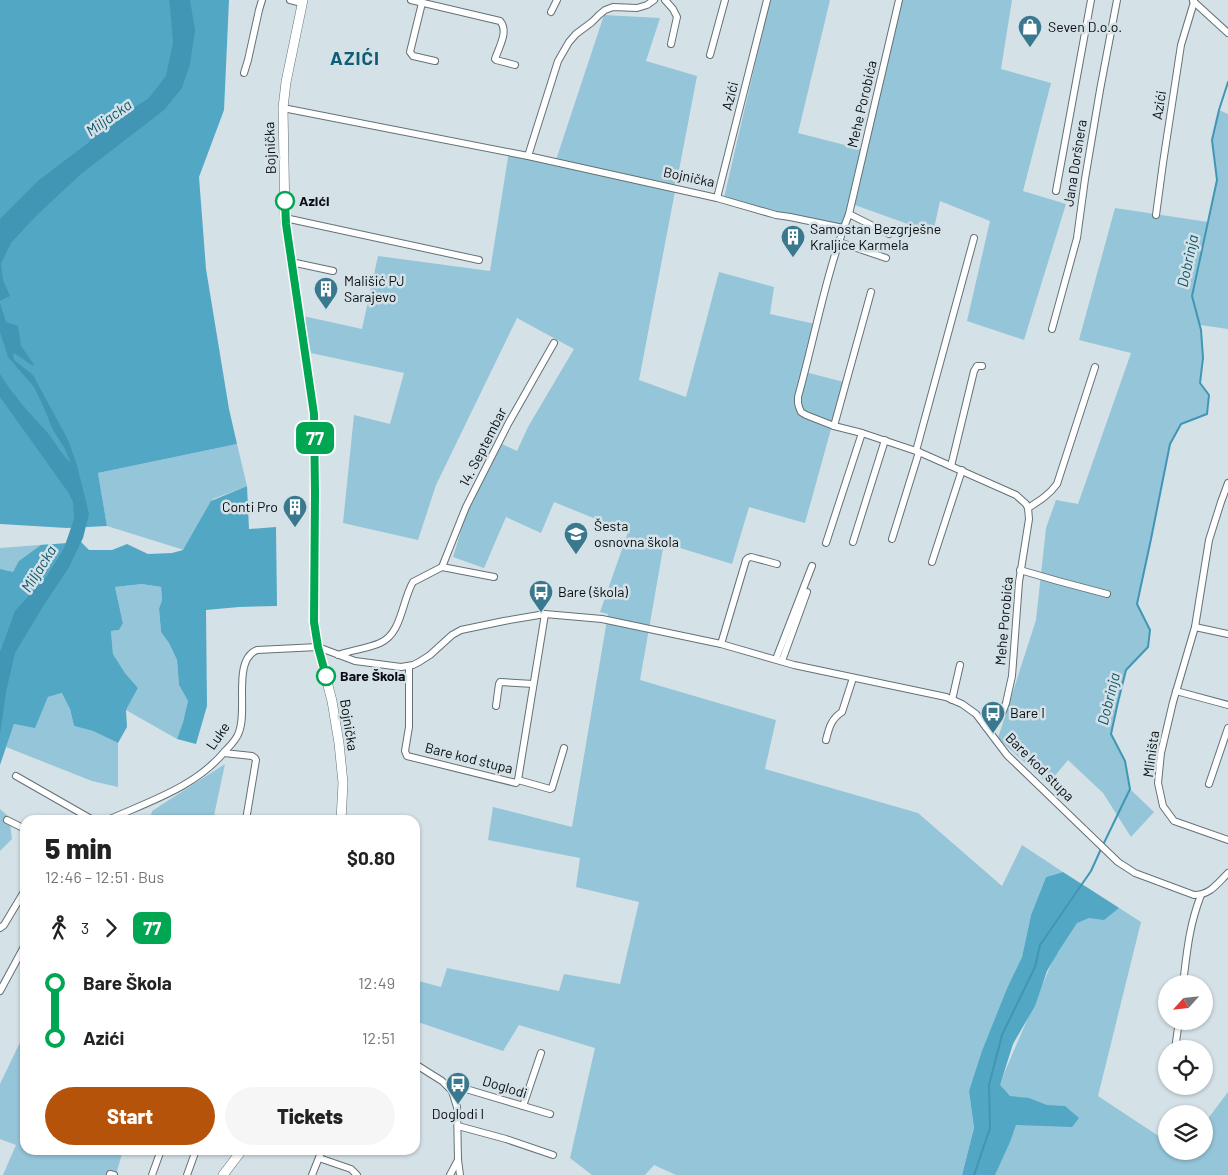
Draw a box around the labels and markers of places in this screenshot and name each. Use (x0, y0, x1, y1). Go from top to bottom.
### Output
shop icon: Seven D.o.o. (1017, 14, 1043, 48)
place label: Seven D.o.o. (1048, 18, 1122, 35)
marker: Azići (275, 191, 295, 211)
place label: Azići (299, 192, 330, 209)
place label: Samostan Bezgrješne Kraljice Karmela (810, 220, 941, 253)
building icon: Samostan Bezgrješne Kraljice Karmela (780, 224, 806, 258)
place label: Mališić PJ Sarajevo (344, 272, 405, 305)
building icon: Mališić PJ Sarajevo (313, 276, 339, 310)
building icon: Conti Pro (282, 494, 308, 528)
place label: Conti Pro (222, 498, 278, 515)
place label: Šesta osnovna škola (594, 517, 679, 550)
school or university icon: Šesta osnovna škola (563, 521, 589, 555)
bus stop icon: Bare (škola) (528, 579, 554, 613)
place label: Bare (škola) (558, 583, 628, 600)
marker: Bare Škola (316, 666, 336, 686)
place label: Bare Škola (340, 667, 405, 684)
bus stop icon: Bare I (980, 700, 1006, 734)
place label: Bare I (1010, 704, 1045, 721)
bus stop icon: Doglodi I (445, 1071, 471, 1105)
place label: Doglodi I (432, 1105, 484, 1122)

